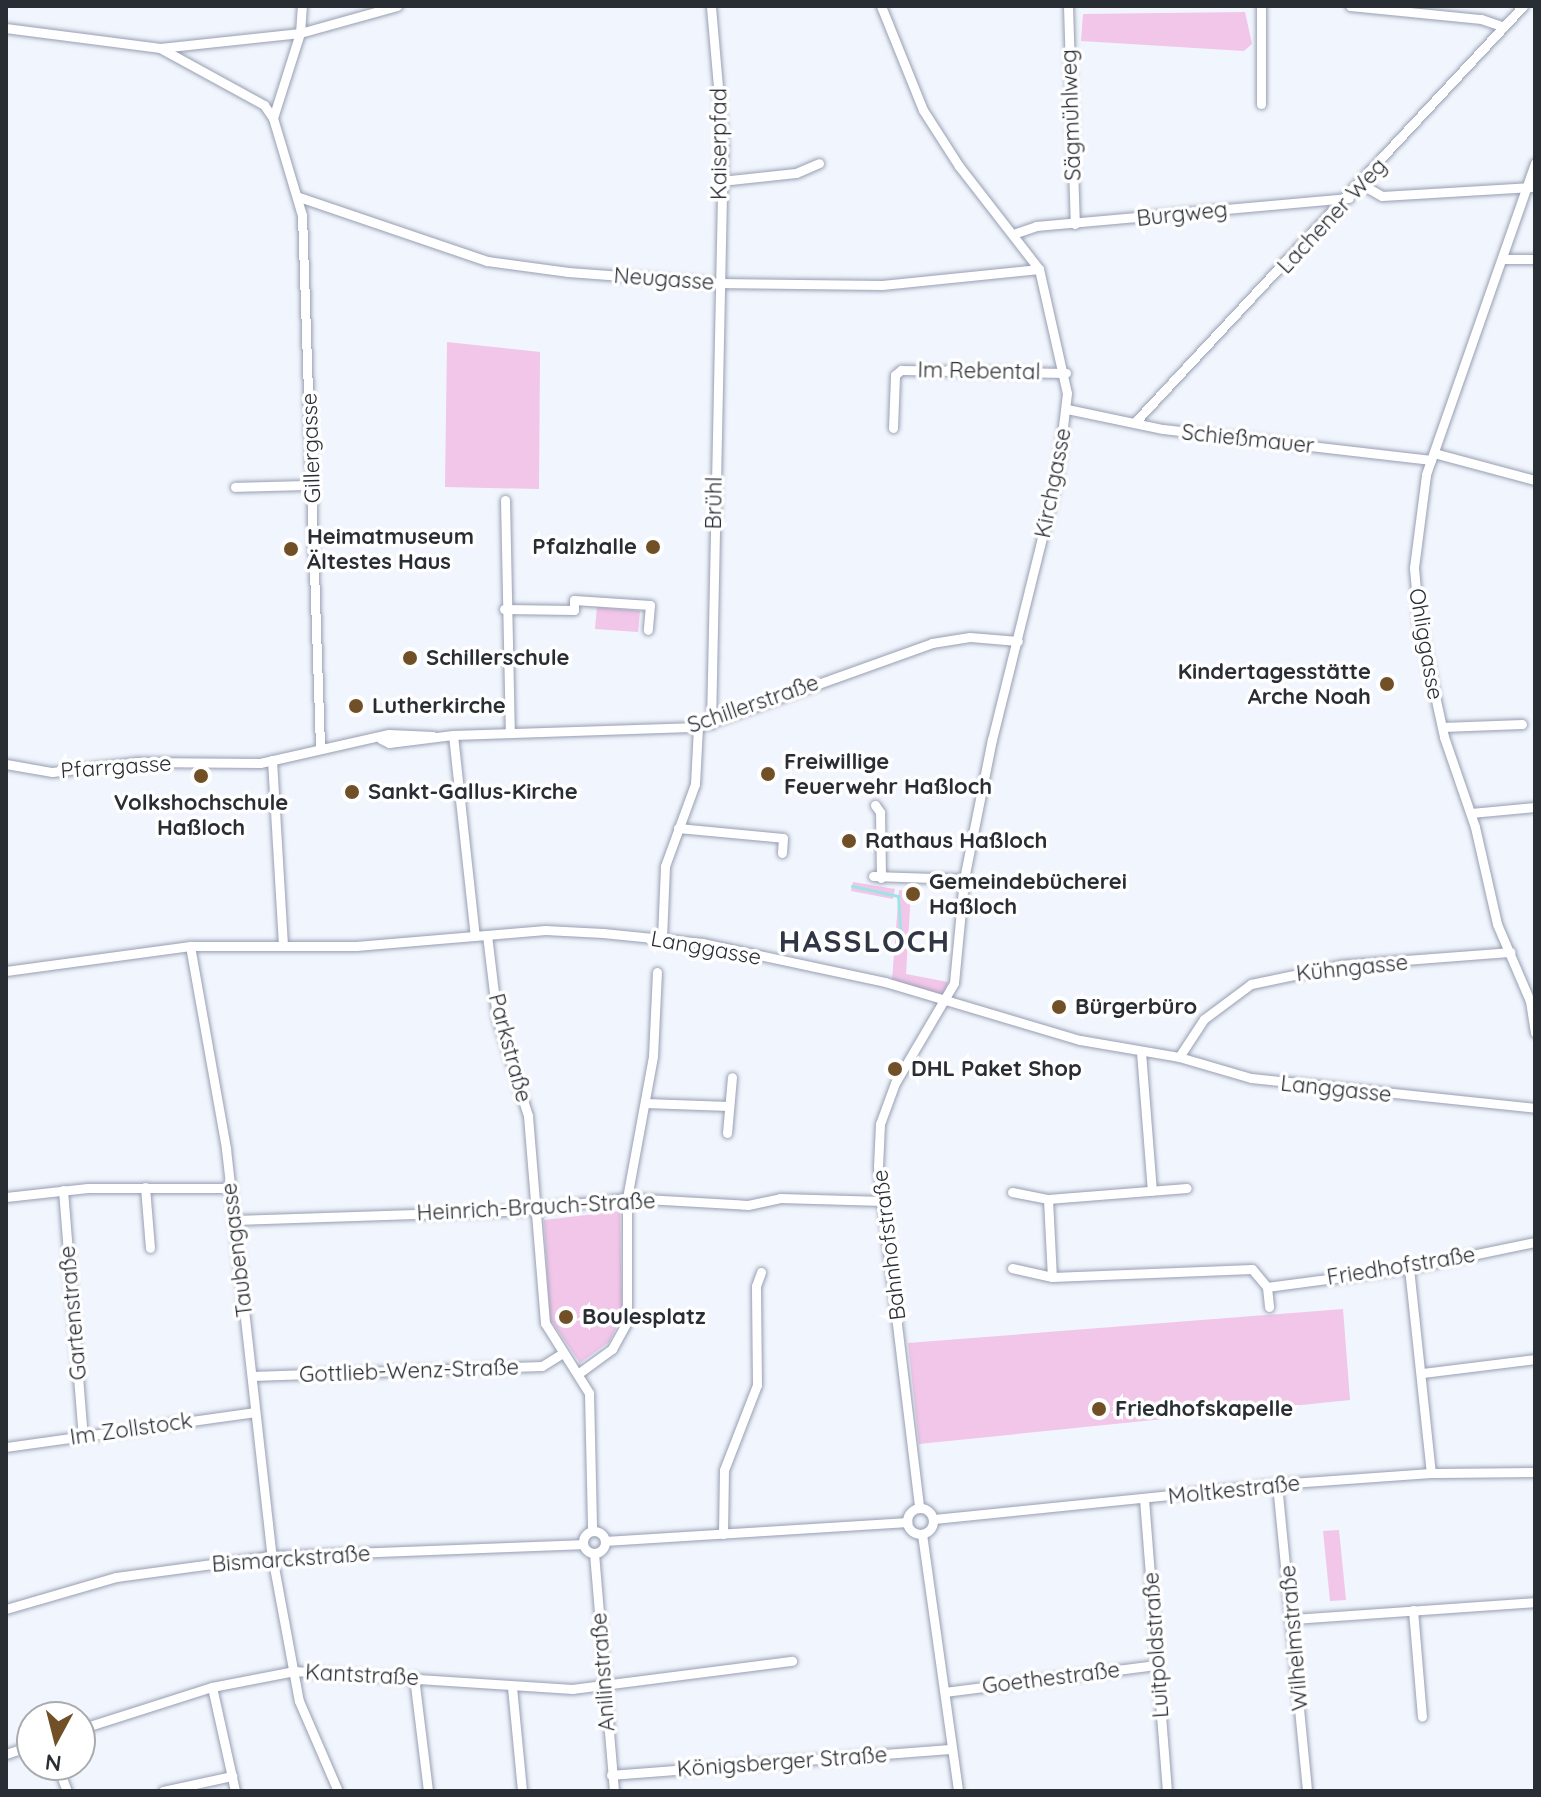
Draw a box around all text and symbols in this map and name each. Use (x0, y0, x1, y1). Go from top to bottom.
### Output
street label: Sägmühlweg (1056, 49, 1086, 181)
street label: Kaiserpfad (706, 88, 732, 200)
street label: Lachener Weg (1272, 153, 1392, 279)
street label: Burgweg (1135, 196, 1229, 232)
street label: Neugasse (613, 262, 715, 296)
street label: Im Rebental (917, 357, 1041, 385)
street label: Gillergasse (296, 392, 326, 504)
street label: Schießmauer (1180, 419, 1316, 459)
street label: Kirchgasse (1029, 426, 1077, 540)
street label: Brühl (700, 476, 728, 530)
place label: Heimatmuseum Ältestes Haus (307, 523, 474, 574)
place label: Pfalzhalle (532, 534, 637, 560)
marker: Pfalzhalle (644, 538, 662, 556)
marker: Heimatmuseum Ältestes Haus (282, 540, 300, 558)
street label: Ohliggasse (1403, 586, 1449, 702)
place label: Schillerschule (426, 645, 569, 671)
marker: Schillerschule (401, 649, 419, 667)
place label: Kindertagesstätte Arche Noah (1178, 658, 1371, 710)
street label: Schillerstraße (684, 669, 822, 739)
marker: Kindertagesstätte Arche Noah (1378, 675, 1396, 693)
place label: Lutherkirche (372, 693, 506, 719)
marker: Lutherkirche (347, 697, 365, 715)
place label: Freiwillige Feuerwehr Haßloch (784, 748, 992, 800)
street label: Pfarrgasse (60, 750, 172, 784)
marker: Freiwillige Feuerwehr Haßloch (759, 765, 777, 783)
marker: Volkshochschule Haßloch (192, 767, 210, 785)
place label: Sankt-Gallus-Kirche (368, 779, 578, 805)
marker: Sankt-Gallus-Kirche (343, 783, 361, 801)
place label: Volkshochschule Haßloch (114, 789, 288, 840)
place label: Rathaus Haßloch (865, 828, 1047, 854)
marker: Rathaus Haßloch (840, 832, 858, 850)
place label: Gemeindebücherei Haßloch (929, 868, 1127, 920)
marker: Gemeindebücherei Haßloch (904, 885, 922, 903)
district label: HASSLOCH (779, 923, 951, 959)
street label: Langgasse (649, 925, 763, 971)
street label: Kühngasse (1295, 949, 1409, 987)
street label: Parkstraße (483, 991, 537, 1105)
place label: Bürgerbüro (1075, 994, 1197, 1020)
marker: Bürgerbüro (1050, 998, 1068, 1016)
place label: DHL Paket Shop (911, 1056, 1082, 1082)
marker: DHL Paket Shop (886, 1060, 904, 1078)
street label: Langgasse (1279, 1070, 1393, 1108)
street label: Bahnhofstraße (867, 1168, 911, 1322)
street label: Taubengasse (216, 1181, 258, 1319)
street label: Heinrich-Brauch-Straße (416, 1188, 656, 1226)
street label: Friedhofstraße (1325, 1241, 1477, 1291)
street label: Gartenstraße (54, 1245, 92, 1381)
place label: Boulesplatz (582, 1304, 706, 1330)
marker: Boulesplatz (557, 1308, 575, 1326)
street label: Gottlieb-Wenz-Straße (299, 1354, 519, 1388)
place label: Friedhofskapelle (1115, 1396, 1293, 1422)
marker: Friedhofskapelle (1090, 1400, 1108, 1418)
street label: Im Zollstock (68, 1407, 194, 1451)
street label: Moltkestraße (1167, 1470, 1301, 1510)
street label: Bismarckstraße (211, 1540, 371, 1578)
street label: Wilhelmstraße (1274, 1564, 1314, 1712)
street label: Luitpoldstraße (1138, 1571, 1174, 1719)
street label: Anilinstraße (586, 1612, 620, 1732)
street label: Goethestraße (981, 1656, 1121, 1700)
street label: Kantstraße (304, 1659, 420, 1691)
north arrow (16, 1701, 96, 1781)
street label: Königsberger Straße (676, 1741, 888, 1783)
text: N (44, 1748, 63, 1778)

